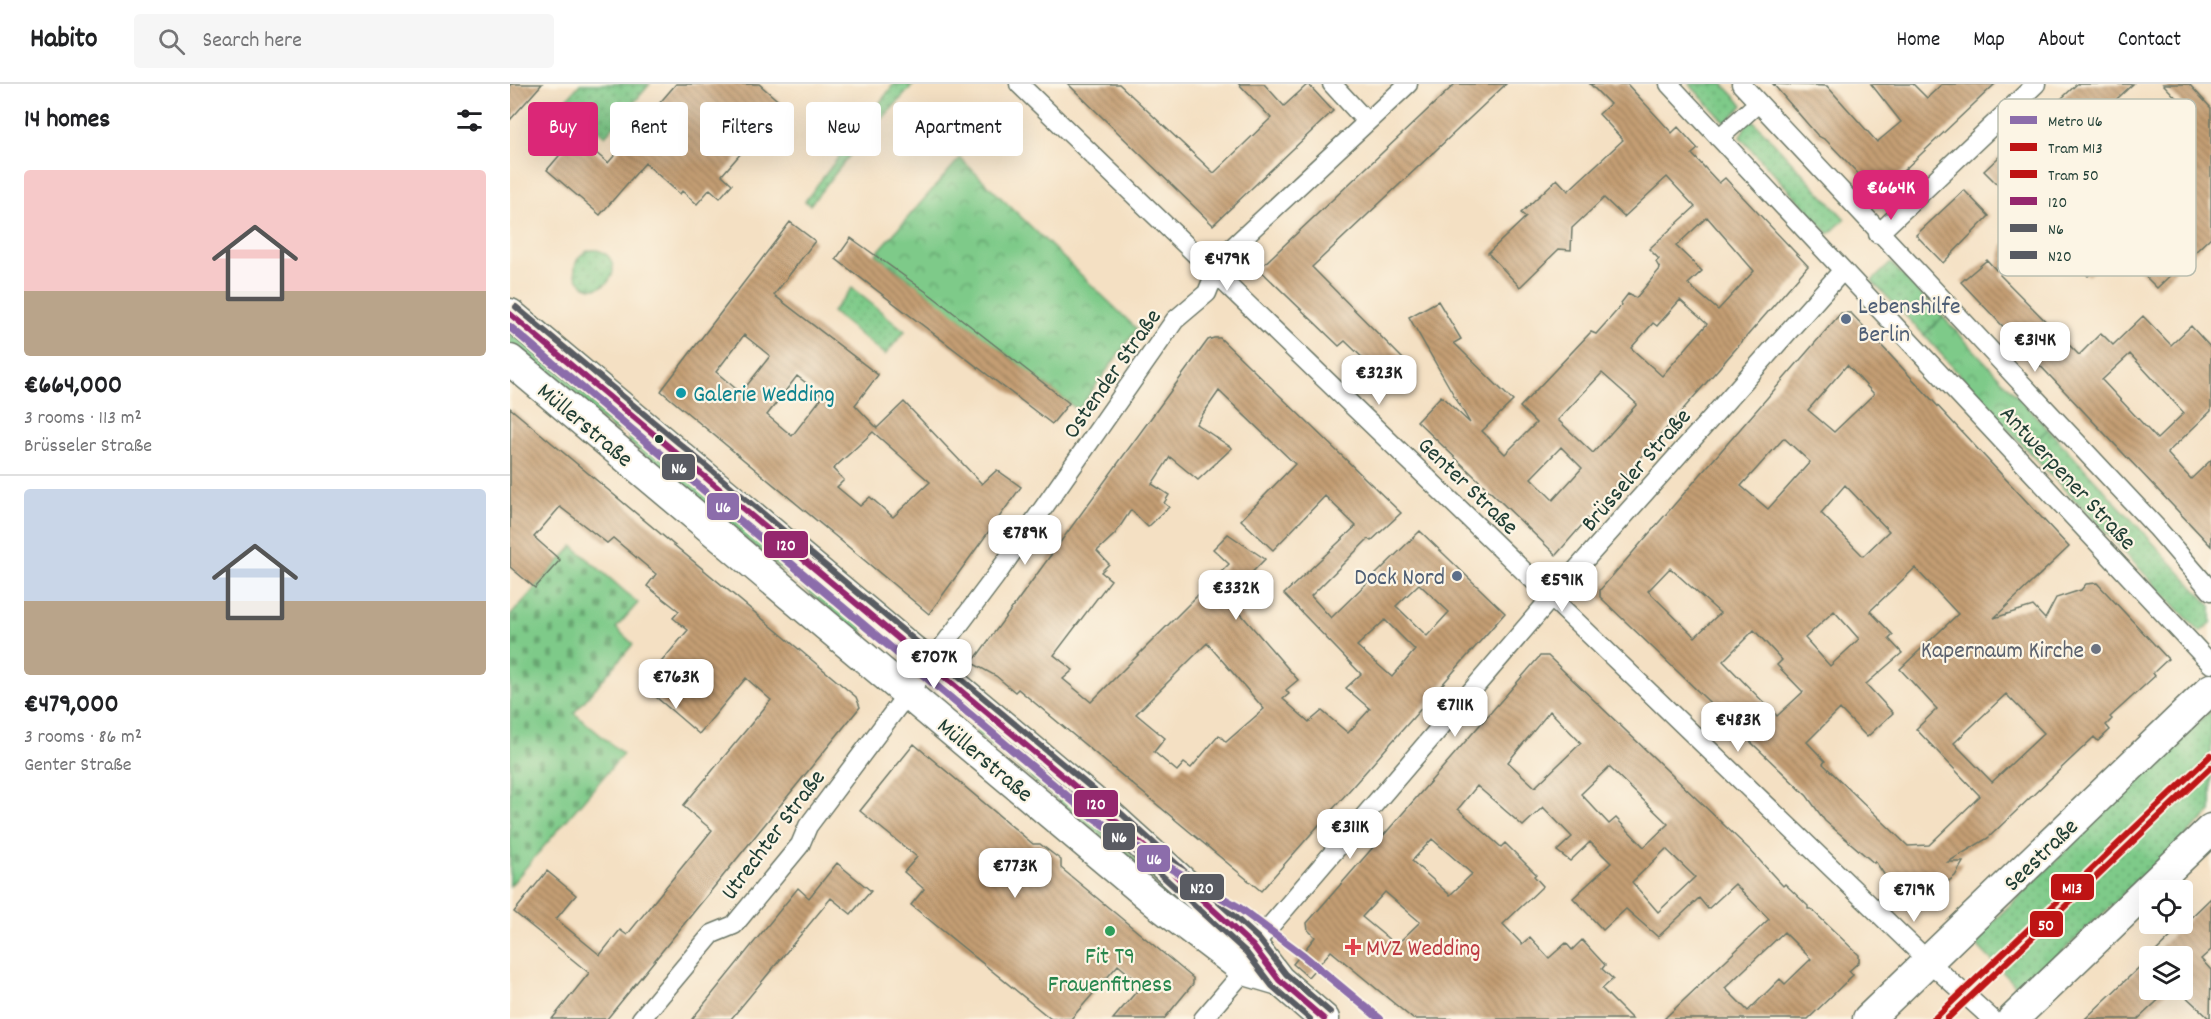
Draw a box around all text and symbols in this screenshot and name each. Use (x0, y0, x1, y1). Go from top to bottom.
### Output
search box (134, 14, 554, 68)
text: Habito (30, 21, 98, 61)
icon: search (155, 25, 188, 58)
text: Search here (203, 26, 302, 57)
text: Home (1896, 26, 1940, 56)
text: Map (1973, 26, 2005, 56)
text: About (2038, 26, 2085, 56)
text: Contact (2118, 26, 2181, 56)
legend (1998, 99, 2196, 276)
text: 14 homes (24, 102, 110, 139)
chip: Buy (528, 102, 598, 156)
chip: Rent (610, 102, 688, 156)
chip: Filters (700, 102, 794, 156)
chip: New (806, 102, 881, 156)
chip: Apartment (893, 102, 1023, 156)
icon: filters (453, 104, 486, 137)
text: Metro U6 (2048, 111, 2103, 134)
text: Tram M13 (2048, 138, 2102, 161)
text: Tram 50 (2048, 165, 2099, 188)
pin: €664K (1849, 170, 1933, 221)
text: €664K (1867, 175, 1915, 203)
text: 120 (2048, 192, 2067, 215)
icon: home (201, 209, 309, 317)
text: N6 (2048, 219, 2064, 242)
pin: €479K (1185, 241, 1269, 292)
text: €479K (1204, 246, 1250, 274)
text: N20 (2048, 246, 2072, 269)
place label: Lebenshilfe Berlin (1858, 291, 1961, 353)
street label: Ostender Straße (1056, 303, 1171, 447)
marker: Lebenshilfe Berlin (1839, 312, 1853, 326)
pin: €314K (1993, 322, 2077, 373)
text: €314K (2014, 327, 2056, 355)
pin: €323K (1337, 355, 1421, 406)
text: €323K (1356, 360, 1402, 388)
text: €664,000 (24, 368, 122, 405)
street label: Müllerstraße (529, 376, 640, 477)
place label: Galerie Wedding (693, 379, 835, 413)
marker: Galerie Wedding (674, 386, 688, 400)
street label: Antwerpener Straße (1991, 399, 2143, 559)
street label: Brüsseler Straße (1574, 402, 1700, 540)
text: 3 rooms · 113 m² (24, 405, 142, 433)
street label: Genter Straße (1409, 430, 1525, 544)
text: Brüsseler Straße (24, 433, 152, 461)
unlabelled marker (653, 433, 665, 445)
line badge: N6 (661, 453, 696, 481)
text: N6 (671, 458, 687, 481)
line badge: U6 (706, 492, 740, 521)
text: U6 (715, 497, 731, 520)
pin: €789K (983, 515, 1067, 566)
text: €789K (1002, 520, 1048, 548)
icon: home (201, 528, 309, 636)
line badge: 120 (763, 530, 809, 559)
text: 120 (776, 535, 796, 558)
place label: Dock Nord (1354, 562, 1445, 596)
pin: €591K (1520, 562, 1604, 613)
text: €591K (1540, 567, 1584, 595)
marker: Dock Nord (1450, 569, 1464, 583)
pin: €332K (1194, 570, 1278, 621)
text: €332K (1213, 575, 1259, 603)
place label: Kapernaum Kirche (1921, 635, 2084, 669)
pin: €707K (892, 639, 976, 690)
marker: Kapernaum Kirche (2089, 642, 2103, 656)
text: €707K (911, 644, 957, 672)
pin: €763K (634, 659, 718, 710)
text: €763K (653, 664, 699, 692)
text: €479,000 (24, 687, 119, 724)
pin: €711K (1413, 687, 1497, 738)
text: €711K (1437, 692, 1473, 720)
pin: €483K (1696, 702, 1780, 753)
text: €483K (1715, 707, 1761, 735)
street label: Müllerstraße (929, 711, 1040, 812)
text: 3 rooms · 86 m² (24, 724, 142, 752)
text: Genter Straße (24, 752, 132, 780)
street label: Utrechter Straße (714, 763, 835, 908)
line badge: 120 (1073, 789, 1119, 818)
text: 120 (1086, 794, 1106, 817)
pin: €311K (1308, 809, 1392, 860)
street label: Seestraße (1997, 812, 2087, 901)
text: €311K (1331, 814, 1369, 842)
line badge: N6 (1102, 822, 1136, 851)
text: N6 (1111, 827, 1127, 850)
line badge: U6 (1136, 844, 1171, 873)
pin: €773K (973, 848, 1057, 899)
text: U6 (1146, 849, 1162, 872)
text: €773K (993, 853, 1037, 881)
pin: €719K (1872, 872, 1956, 923)
line badge: N20 (1179, 873, 1225, 901)
line badge: M13 (2050, 873, 2095, 901)
text: €719K (1893, 877, 1935, 905)
text: N20 (1190, 878, 1214, 901)
text: M13 (2062, 878, 2082, 901)
map controls (2139, 880, 2193, 1000)
button: locate (2139, 880, 2193, 934)
line badge: 50 (2029, 910, 2064, 938)
text: 50 (2038, 915, 2054, 938)
marker: Fit T9 Frauenfitness (1103, 924, 1117, 938)
place label: MVZ Wedding (1366, 933, 1481, 967)
marker: MVZ Wedding (1344, 938, 1362, 956)
place label: Fit T9 Frauenfitness (1048, 941, 1172, 1003)
button: layers (2139, 946, 2193, 1000)

